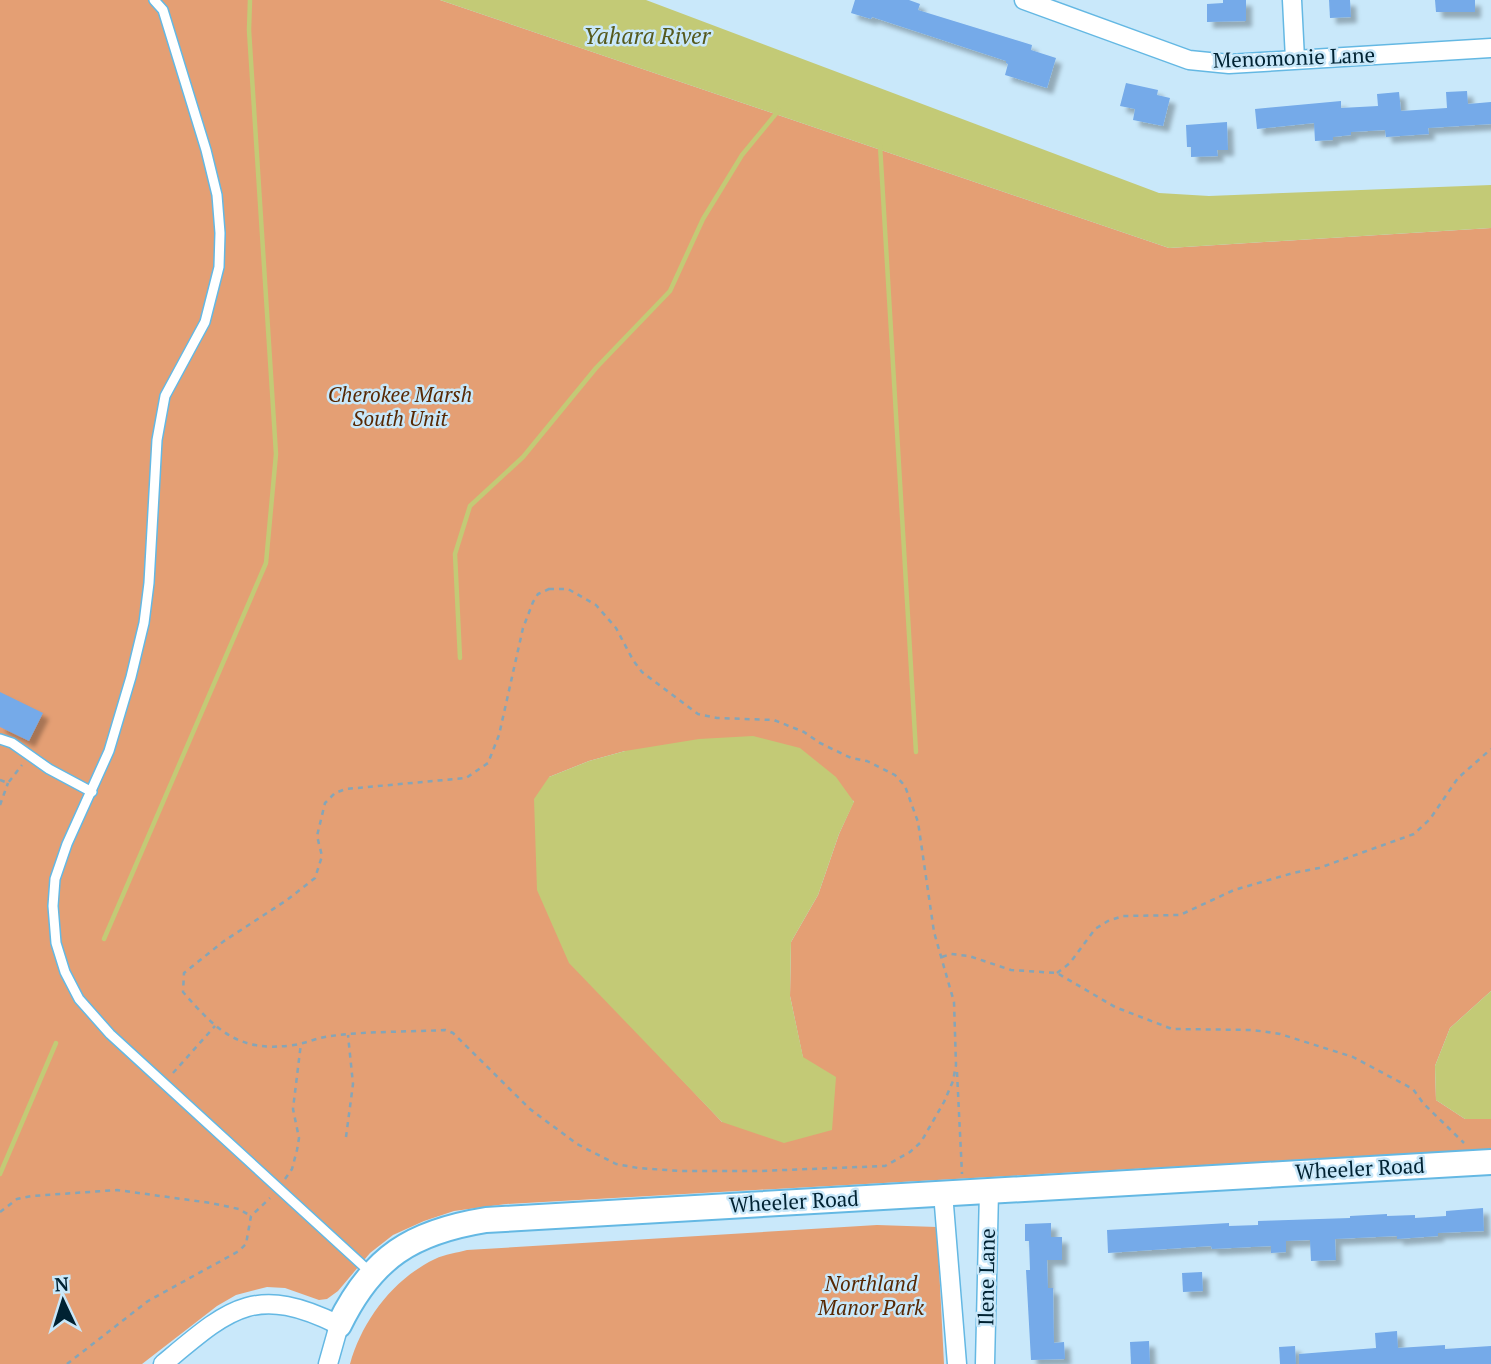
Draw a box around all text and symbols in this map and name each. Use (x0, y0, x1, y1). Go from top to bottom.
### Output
water label: Yahara River (584, 20, 712, 51)
street label: Menomonie Lane (1212, 40, 1376, 74)
park label: Cherokee Marsh South Unit (328, 380, 472, 432)
street label: Wheeler Road (1294, 1151, 1426, 1185)
street label: Wheeler Road (728, 1184, 860, 1218)
street label: Ilene Lane (971, 1228, 1001, 1326)
north arrow (28, 1266, 98, 1336)
park label: Northland Manor Park (817, 1269, 925, 1321)
text: N (54, 1271, 70, 1297)

